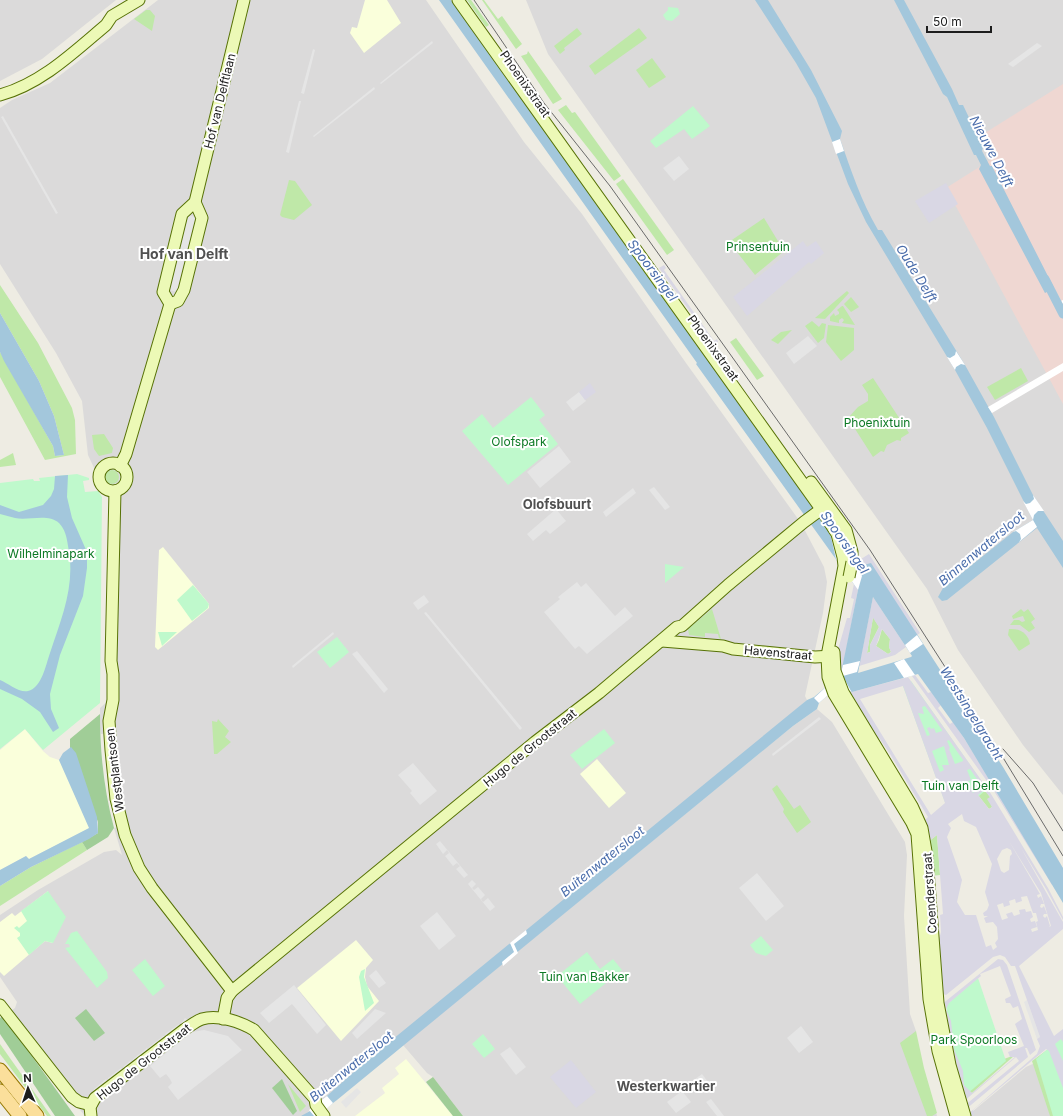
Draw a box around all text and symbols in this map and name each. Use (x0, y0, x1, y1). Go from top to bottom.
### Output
scale bar (927, 8, 991, 34)
text: 50 m (933, 14, 962, 29)
street label: Phoenixstraat (497, 48, 554, 120)
street label: Hof van Delftlaan (200, 52, 239, 150)
water label: Nieuwe Delft (967, 113, 1018, 190)
water label: Spoorsingel (625, 236, 682, 305)
park label: Prinsentuin (726, 239, 790, 254)
water label: Oude Delft (893, 241, 942, 306)
district label: Hof van Delft (140, 245, 228, 262)
street label: Phoenixstraat (685, 312, 742, 384)
park label: Phoenixtuin (844, 415, 910, 430)
park label: Olofspark (491, 434, 547, 449)
district label: Olofsbuurt (523, 496, 591, 512)
water label: Spoorsingel (817, 507, 873, 577)
water label: Binnenwatersloot (935, 507, 1028, 589)
park label: Wilhelminapark (7, 546, 95, 561)
street label: Havenstraat (743, 642, 813, 663)
water label: Westsingelgracht (937, 663, 1008, 763)
street label: Hugo de Grootstraat (480, 705, 579, 790)
street label: Westplantsoen (102, 727, 127, 813)
park label: Tuin van Delft (921, 778, 999, 793)
water label: Buitenwatersloot (557, 822, 648, 900)
street label: Coenderstraat (919, 852, 940, 934)
park label: Tuin van Bakker (539, 969, 630, 984)
street label: Hugo de Grootstraat (94, 1020, 194, 1103)
water label: Buitenwatersloot (306, 1027, 397, 1105)
park label: Park Spoorloos (931, 1032, 1017, 1047)
north arrow (8, 1068, 48, 1108)
text: N (23, 1071, 32, 1085)
district label: Westerkwartier (617, 1078, 716, 1094)

